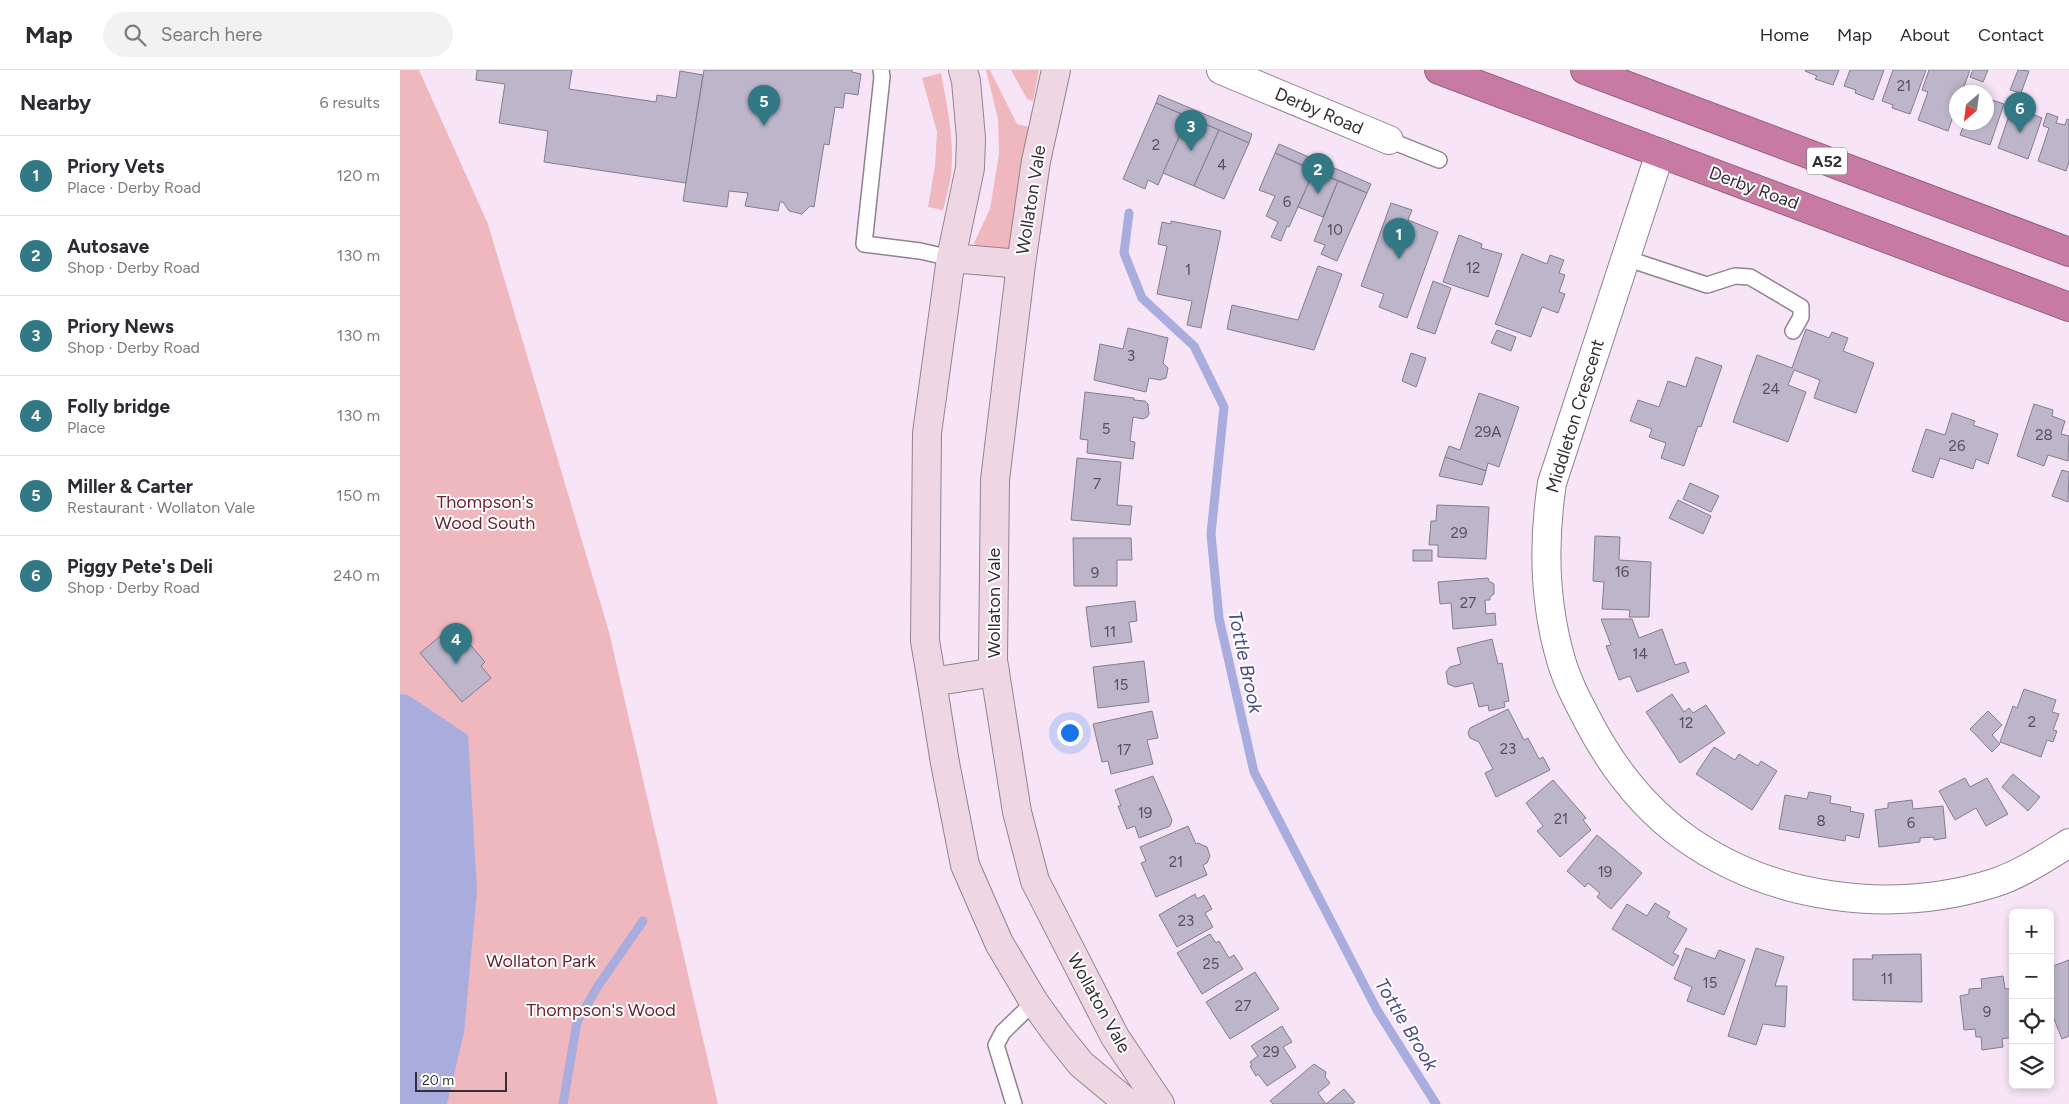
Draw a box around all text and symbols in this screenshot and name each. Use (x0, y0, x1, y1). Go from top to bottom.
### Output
search box (103, 12, 453, 57)
text: Map (25, 20, 73, 49)
icon: search (121, 21, 149, 49)
text: Search here (161, 23, 262, 46)
text: Home (1760, 24, 1809, 46)
text: Map (1837, 24, 1872, 46)
text: About (1900, 24, 1950, 46)
text: Contact (1978, 24, 2044, 46)
house number: 21 (1897, 77, 1911, 95)
street label: Derby Road (1271, 83, 1367, 139)
pin: 5 (748, 85, 780, 126)
north arrow (1949, 85, 1994, 130)
text: Nearby (20, 90, 91, 115)
pin: 6 (2004, 92, 2036, 133)
text: 6 results (319, 93, 380, 112)
pin: 3 (1175, 110, 1207, 151)
house number: 2 (1152, 136, 1160, 154)
street label: Wollaton Vale (1011, 144, 1051, 256)
road number: A52 (1807, 148, 1847, 174)
pin: 2 (1302, 153, 1334, 194)
text: Priory Vets (67, 155, 164, 178)
house number: 4 (1217, 156, 1227, 174)
street label: Derby Road (1706, 162, 1802, 214)
text: 1 (33, 166, 39, 185)
text: 120 m (337, 166, 380, 185)
text: Place · Derby Road (67, 178, 201, 197)
house number: 6 (1283, 193, 1292, 211)
pin: 1 (1383, 218, 1415, 259)
house number: 10 (1327, 221, 1343, 239)
text: Autosave (67, 235, 149, 258)
text: 2 (31, 246, 41, 265)
text: 130 m (337, 246, 380, 265)
text: Shop · Derby Road (67, 258, 200, 277)
house number: 12 (1466, 259, 1480, 277)
house number: 1 (1185, 261, 1191, 279)
text: Priory News (67, 315, 174, 338)
text: 3 (32, 326, 40, 345)
text: 130 m (337, 326, 380, 345)
street label: Middleton Crescent (1541, 336, 1609, 496)
text: Shop · Derby Road (67, 338, 200, 357)
house number: 3 (1127, 347, 1135, 365)
house number: 24 (1762, 380, 1780, 398)
text: Folly bridge (67, 395, 170, 418)
text: 4 (31, 406, 41, 425)
text: 130 m (337, 406, 380, 425)
text: Place (67, 418, 105, 437)
house number: 5 (1102, 420, 1110, 438)
house number: 29A (1474, 423, 1502, 441)
house number: 28 (2035, 426, 2053, 444)
house number: 26 (1949, 437, 1966, 455)
text: Miller & Carter (67, 475, 193, 498)
house number: 7 (1093, 475, 1101, 493)
text: 5 (31, 486, 41, 505)
text: 150 m (336, 486, 380, 505)
park label: Thompson's Wood South (435, 491, 535, 534)
text: Restaurant · Wollaton Vale (67, 498, 255, 517)
house number: 29 (1451, 524, 1467, 542)
street label: Wollaton Vale (983, 548, 1005, 658)
text: Piggy Pete's Deli (67, 555, 213, 578)
house number: 16 (1615, 563, 1630, 581)
house number: 9 (1091, 564, 1099, 582)
text: 6 (31, 566, 41, 585)
text: 240 m (333, 566, 380, 585)
text: Shop · Derby Road (67, 578, 200, 597)
house number: 27 (1460, 594, 1476, 612)
water label: Tottle Brook (1223, 609, 1268, 716)
pin: 4 (440, 623, 472, 664)
house number: 11 (1104, 623, 1116, 641)
house number: 14 (1632, 645, 1648, 663)
house number: 15 (1114, 676, 1128, 694)
house number: 2 (2028, 713, 2036, 731)
house number: 12 (1679, 714, 1693, 732)
your location (1057, 720, 1083, 746)
house number: 23 (1500, 740, 1516, 758)
house number: 17 (1117, 741, 1131, 759)
house number: 19 (1138, 804, 1152, 822)
house number: 21 (1554, 810, 1568, 828)
house number: 8 (1816, 812, 1826, 830)
house number: 6 (1907, 814, 1916, 832)
house number: 21 (1169, 853, 1183, 871)
house number: 19 (1598, 863, 1612, 881)
map controls (2009, 909, 2054, 1089)
button: + (2009, 909, 2054, 954)
house number: 23 (1178, 912, 1194, 930)
street label: Wollaton Vale (1063, 949, 1135, 1057)
park label: Wollaton Park (486, 950, 596, 972)
button: − (2009, 954, 2054, 999)
house number: 25 (1202, 955, 1220, 973)
house number: 11 (1881, 970, 1893, 988)
water label: Tottle Brook (1370, 974, 1444, 1075)
house number: 15 (1703, 974, 1717, 992)
house number: 27 (1235, 997, 1251, 1015)
park label: Thompson's Wood (526, 999, 676, 1021)
button: locate (2009, 999, 2054, 1044)
house number: 9 (1983, 1003, 1991, 1021)
house number: 29 (1263, 1043, 1279, 1061)
button: layers (2009, 1044, 2054, 1089)
scale bar (415, 1069, 508, 1092)
text: 20 m (422, 1072, 454, 1089)

